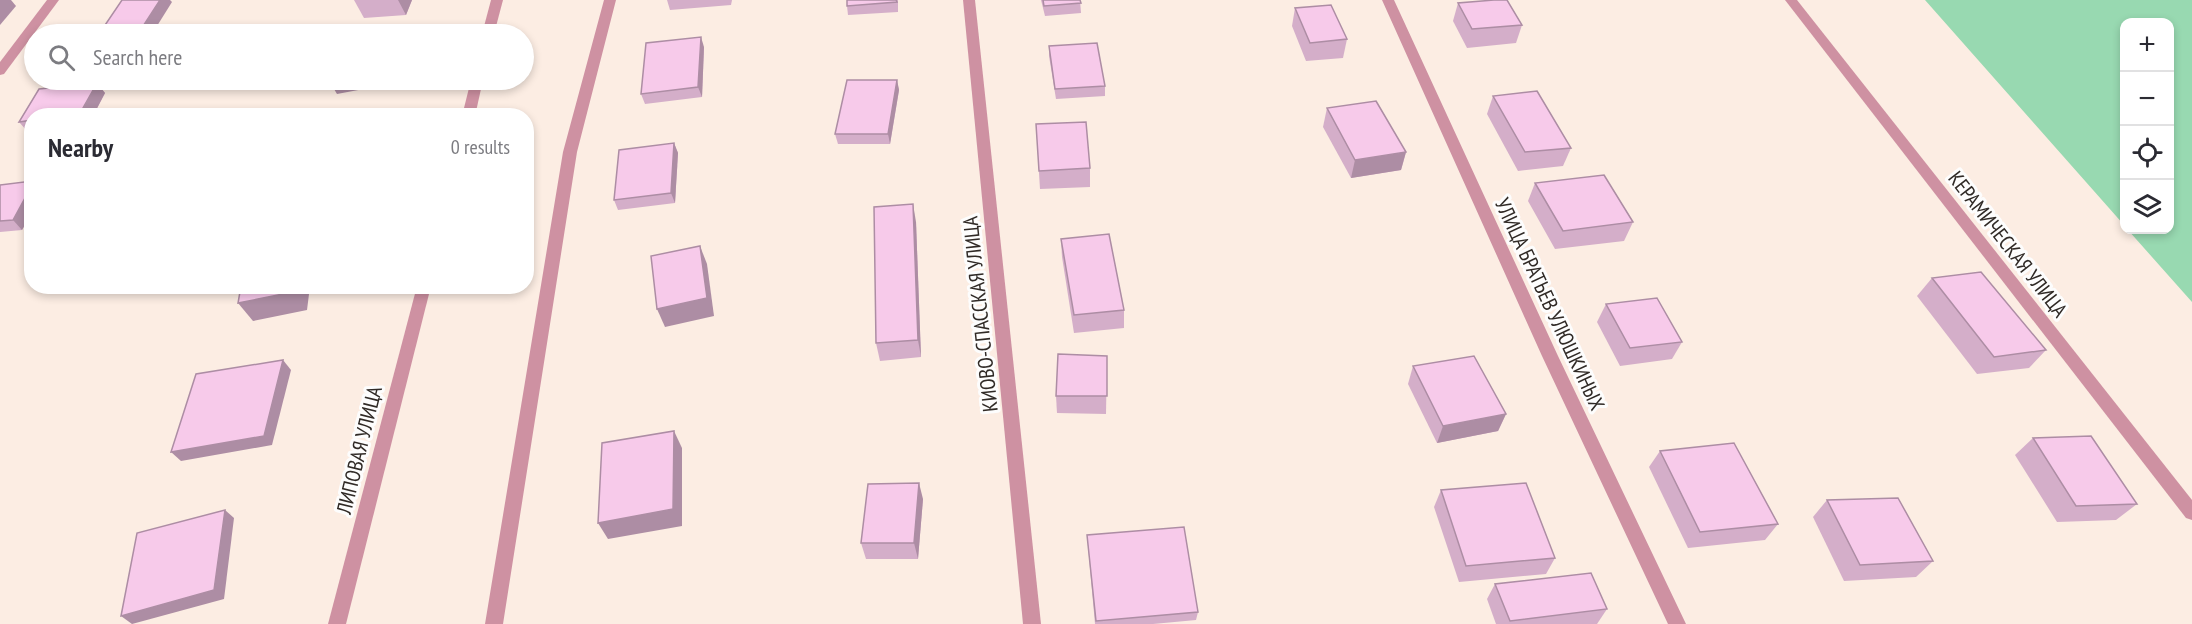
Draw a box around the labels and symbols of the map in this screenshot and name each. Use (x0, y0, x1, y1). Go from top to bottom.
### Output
street label: КЕРАМИЧЕСКАЯ УЛИЦА (1943, 166, 2073, 322)
street label: УЛИЦА БРАТЬЕВ УЛЮШКИНЫХ (1489, 194, 1611, 415)
street label: КИОВО-СПАССКАЯ УЛИЦА (956, 215, 1004, 413)
street label: ЛИПОВАЯ УЛИЦА (330, 383, 388, 518)

